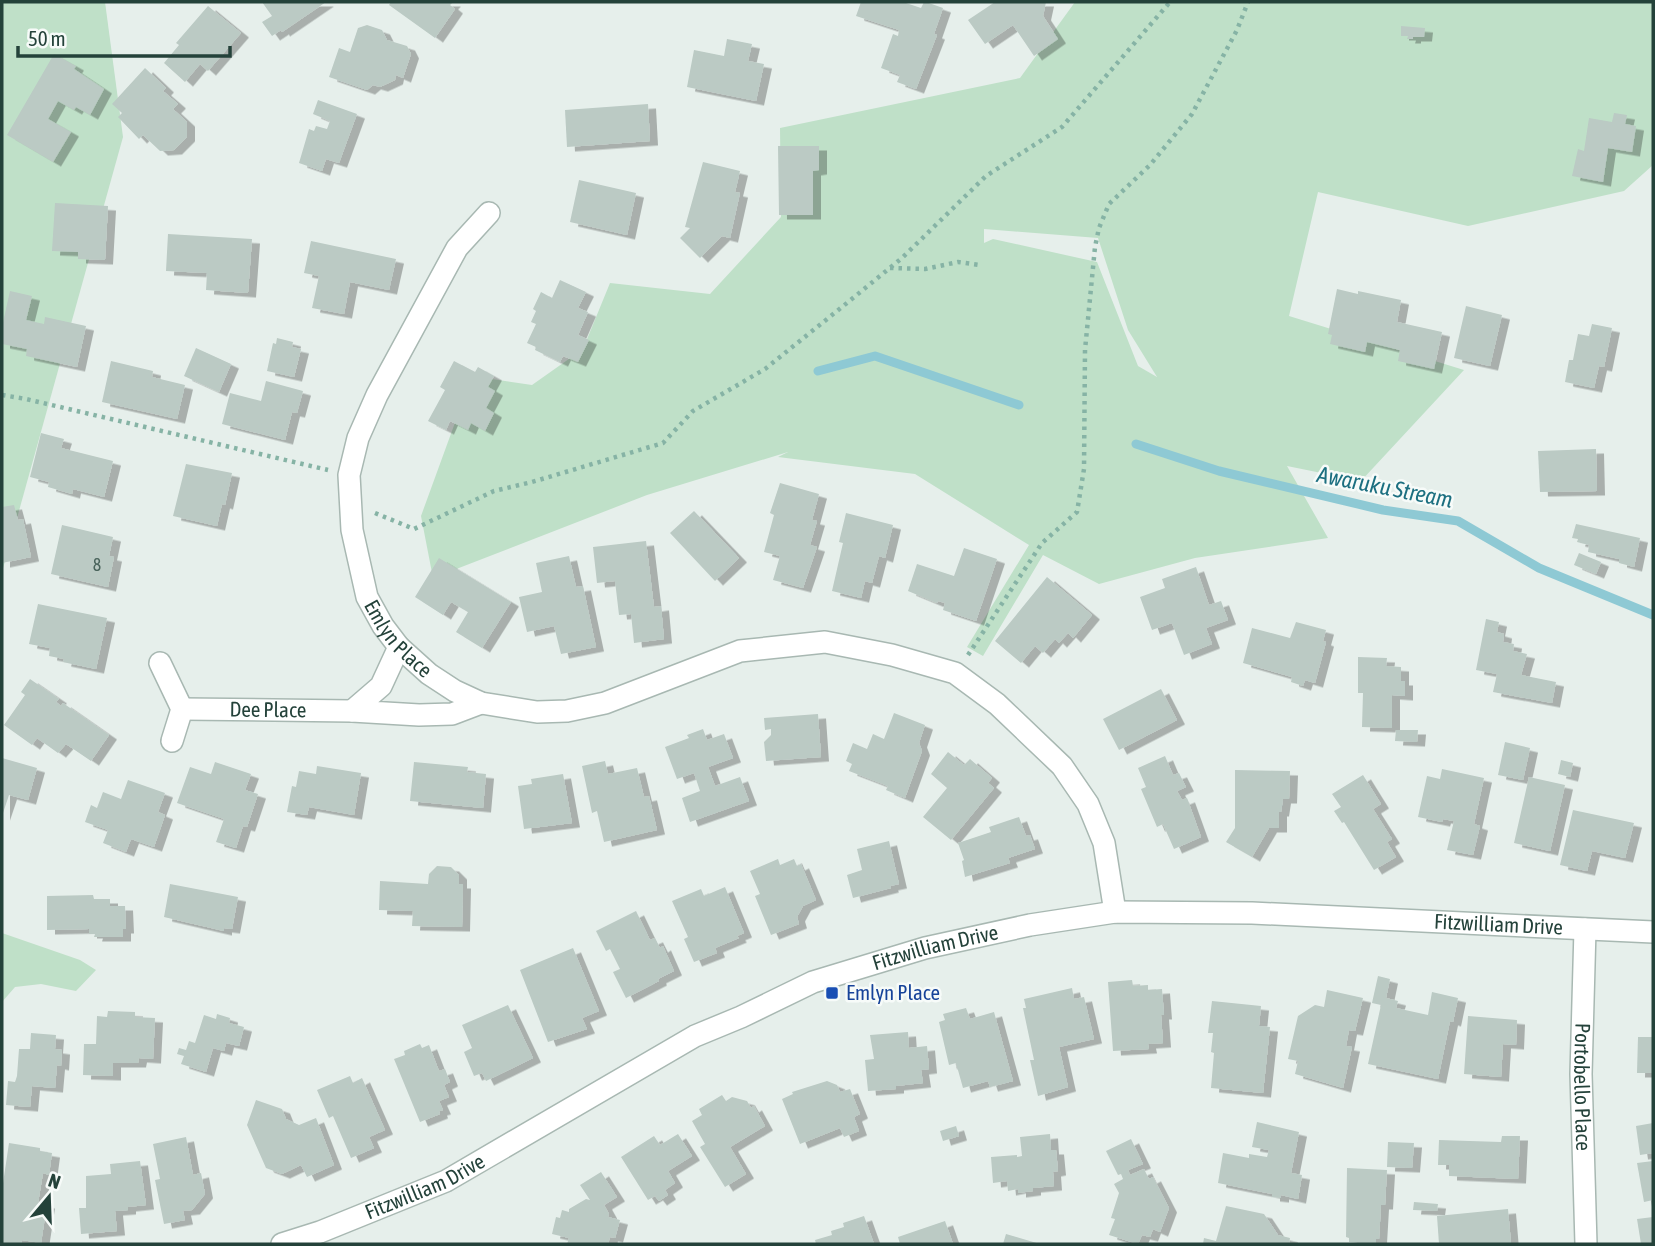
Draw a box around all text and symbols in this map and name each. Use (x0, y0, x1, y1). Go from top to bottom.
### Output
scale bar (18, 14, 229, 58)
text: 50 m (28, 26, 66, 50)
water label: Awaruku Stream (1314, 461, 1455, 513)
house number: 8 (93, 554, 101, 575)
street label: Emlyn Place (360, 595, 437, 682)
street label: Dee Place (230, 697, 306, 721)
street label: Fitzwilliam Drive (1434, 909, 1563, 939)
street label: Fitzwilliam Drive (869, 919, 1000, 974)
place label: Emlyn Place (846, 980, 940, 1004)
marker: Emlyn Place (824, 985, 840, 1001)
street label: Portobello Place (1570, 1023, 1596, 1151)
street label: Fitzwilliam Drive (361, 1148, 488, 1224)
north arrow (14, 1162, 84, 1232)
text: N (46, 1169, 63, 1193)

